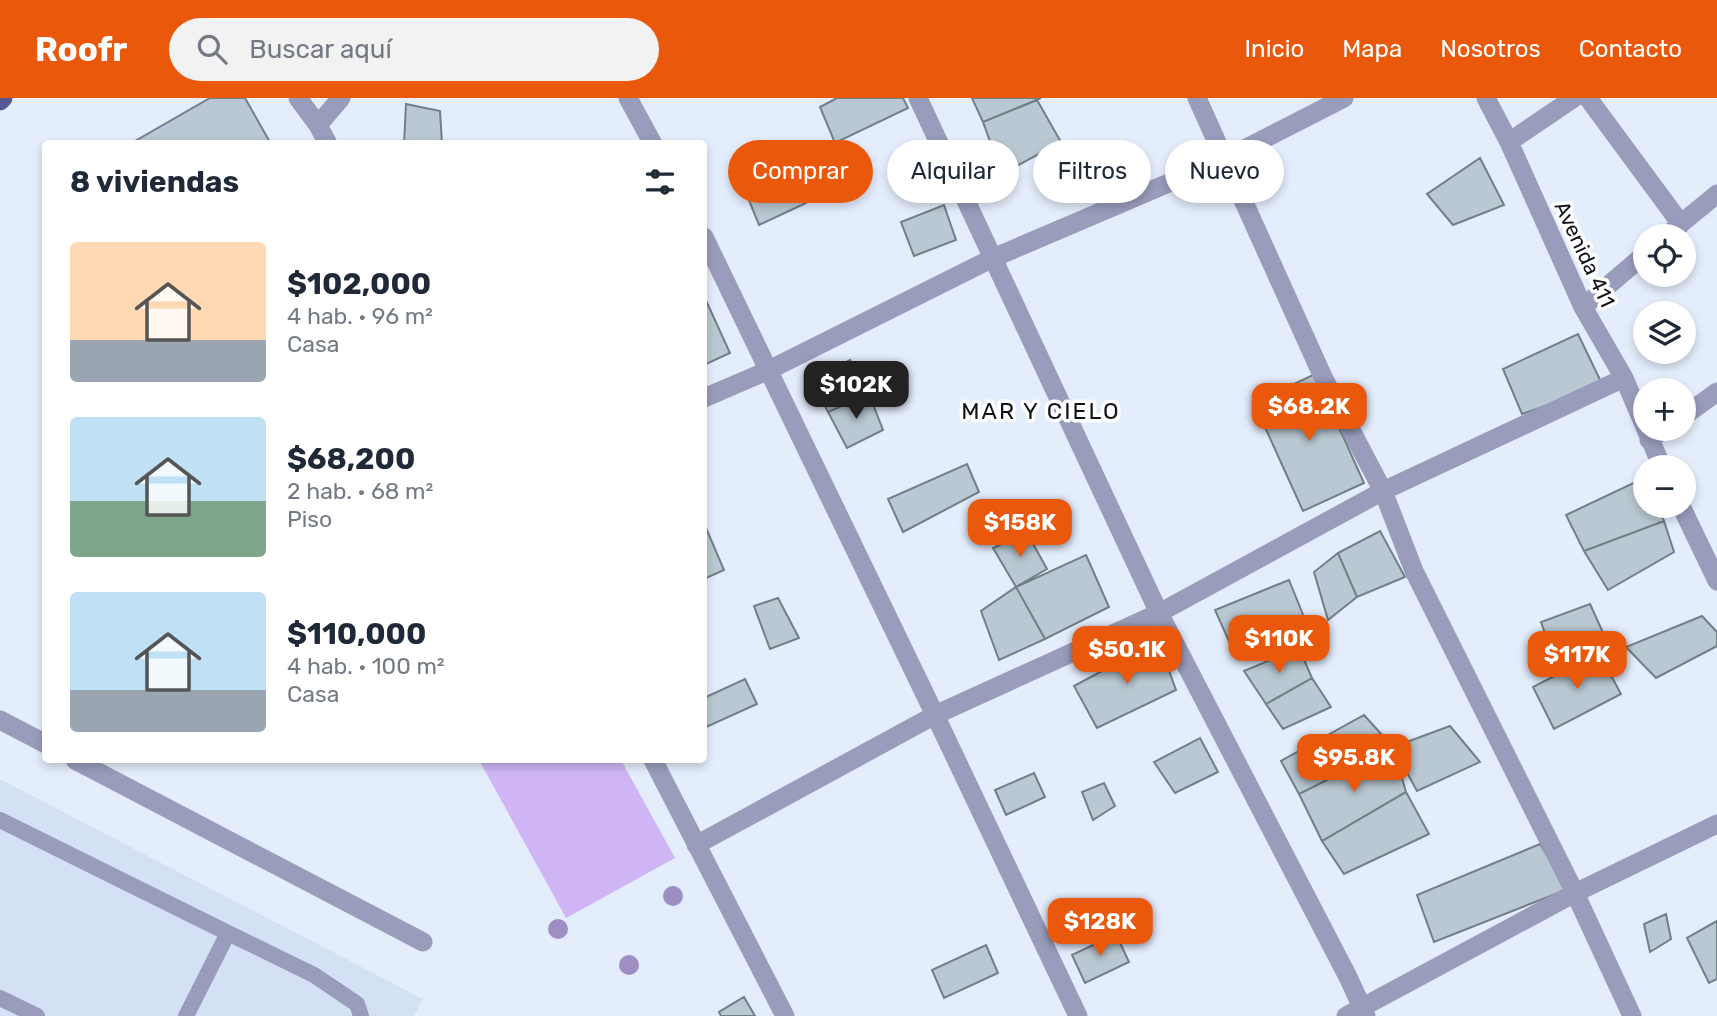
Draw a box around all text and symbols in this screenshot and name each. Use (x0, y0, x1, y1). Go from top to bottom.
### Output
search box (169, 18, 659, 81)
text: Roofr (35, 30, 127, 69)
icon: search (193, 30, 231, 68)
text: Buscar aquí (249, 34, 392, 65)
text: Inicio (1245, 35, 1304, 63)
text: Mapa (1342, 35, 1402, 63)
text: Nosotros (1440, 35, 1541, 63)
text: Contacto (1579, 35, 1682, 63)
chip: Comprar (728, 140, 873, 203)
chip: Alquilar (887, 140, 1019, 203)
chip: Filtros (1033, 140, 1151, 203)
chip: Nuevo (1165, 140, 1284, 203)
icon: filters (641, 163, 679, 201)
text: 8 viviendas (70, 164, 239, 200)
street label: Avenida 411 (1550, 197, 1620, 311)
map controls (1633, 224, 1696, 518)
button: locate (1633, 224, 1696, 287)
text: $102,000 (287, 266, 431, 302)
icon: home (126, 270, 210, 354)
button: layers (1633, 301, 1696, 364)
text: 4 hab. · 96 m² (287, 302, 433, 330)
text: Casa (287, 330, 339, 358)
pin: $102K (807, 362, 905, 421)
text: $102K (820, 370, 892, 398)
button: + (1633, 378, 1696, 441)
pin: $68.2K (1252, 384, 1366, 443)
text: $68.2K (1268, 392, 1350, 420)
district label: MAR Y CIELO (961, 397, 1121, 425)
text: $68,200 (287, 441, 415, 477)
icon: home (126, 445, 210, 529)
button: − (1633, 455, 1696, 518)
text: 2 hab. · 68 m² (287, 477, 433, 505)
pin: $158K (971, 500, 1069, 559)
text: Piso (287, 505, 332, 533)
text: $158K (984, 508, 1056, 536)
text: $110,000 (287, 616, 426, 652)
pin: $110K (1230, 616, 1328, 675)
icon: home (126, 620, 210, 704)
text: $110K (1244, 624, 1314, 652)
pin: $50.1K (1070, 626, 1184, 686)
pin: $117K (1528, 632, 1626, 691)
text: $50.1K (1088, 635, 1166, 663)
text: $117K (1544, 640, 1610, 668)
text: 4 hab. · 100 m² (287, 652, 445, 680)
text: Casa (287, 680, 339, 708)
pin: $95.8K (1297, 734, 1411, 794)
text: $95.8K (1313, 743, 1395, 771)
pin: $128K (1051, 898, 1149, 958)
text: $128K (1064, 907, 1136, 935)

